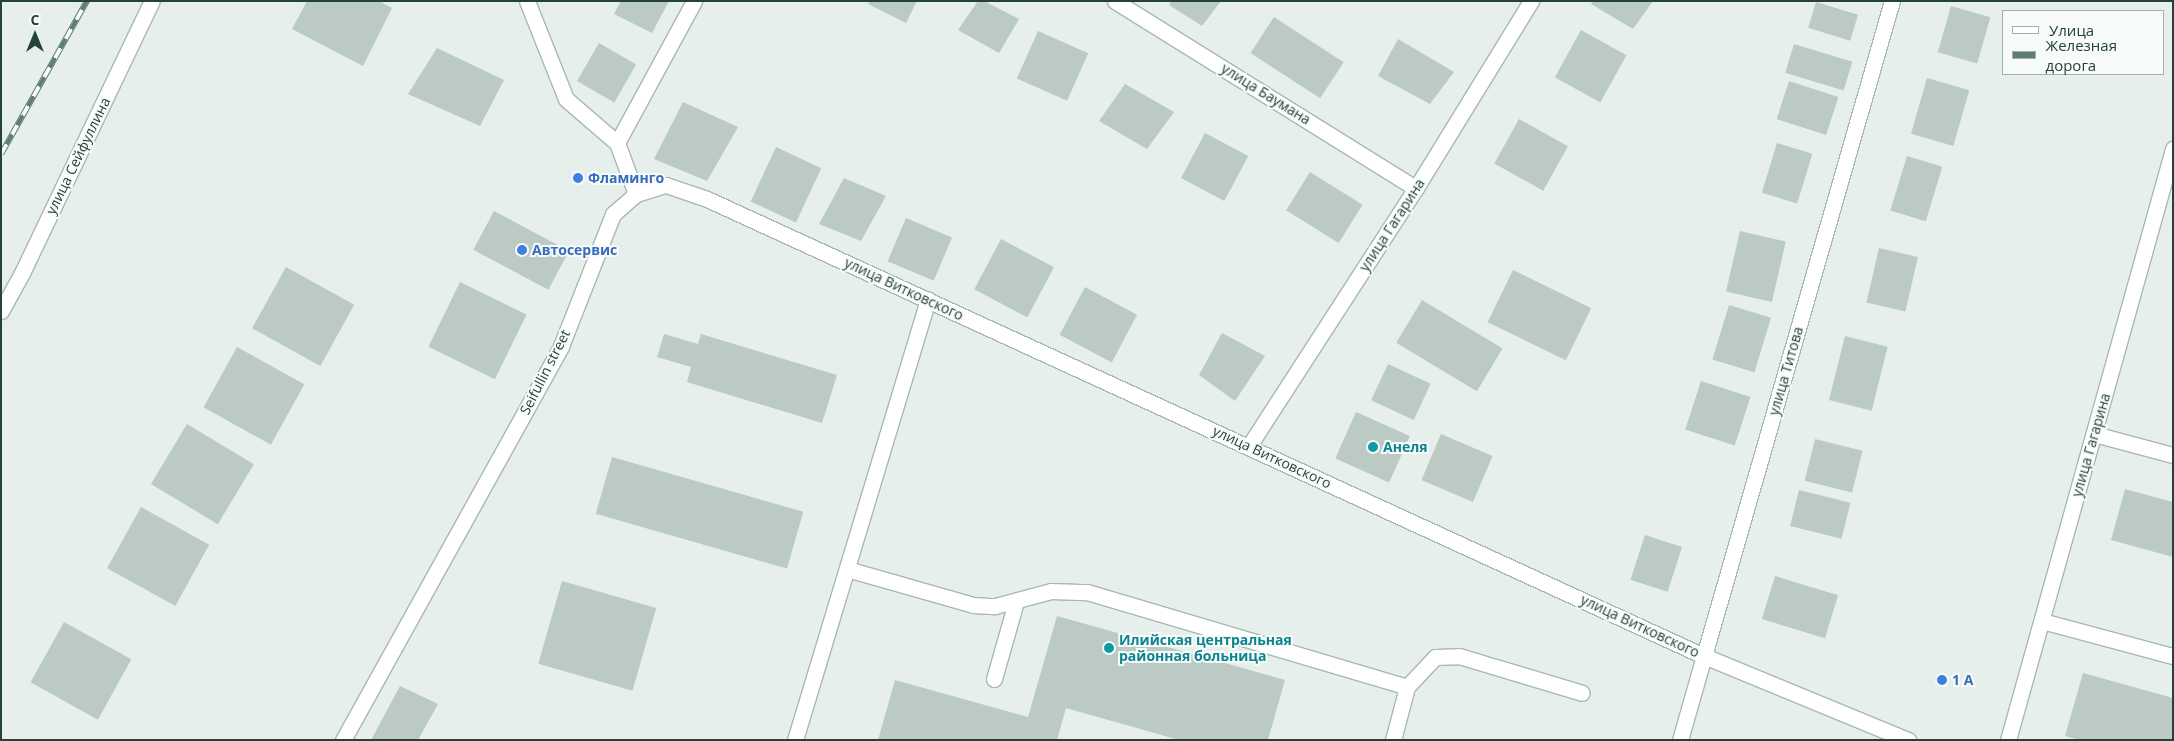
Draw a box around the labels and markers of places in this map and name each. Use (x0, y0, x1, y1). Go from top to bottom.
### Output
place label: Фламинго (588, 170, 664, 186)
marker: Фламинго (572, 172, 584, 184)
place label: Автосервис (532, 242, 617, 258)
marker: Автосервис (516, 244, 528, 256)
place label: Анеля (1383, 439, 1428, 455)
marker: Анеля (1367, 441, 1379, 453)
place label: Илийская центральная районная больница (1119, 632, 1292, 664)
marker: Илийская центральная районная больница (1103, 642, 1115, 654)
place label: 1 А (1952, 672, 1973, 688)
marker: 1 А (1936, 674, 1948, 686)

